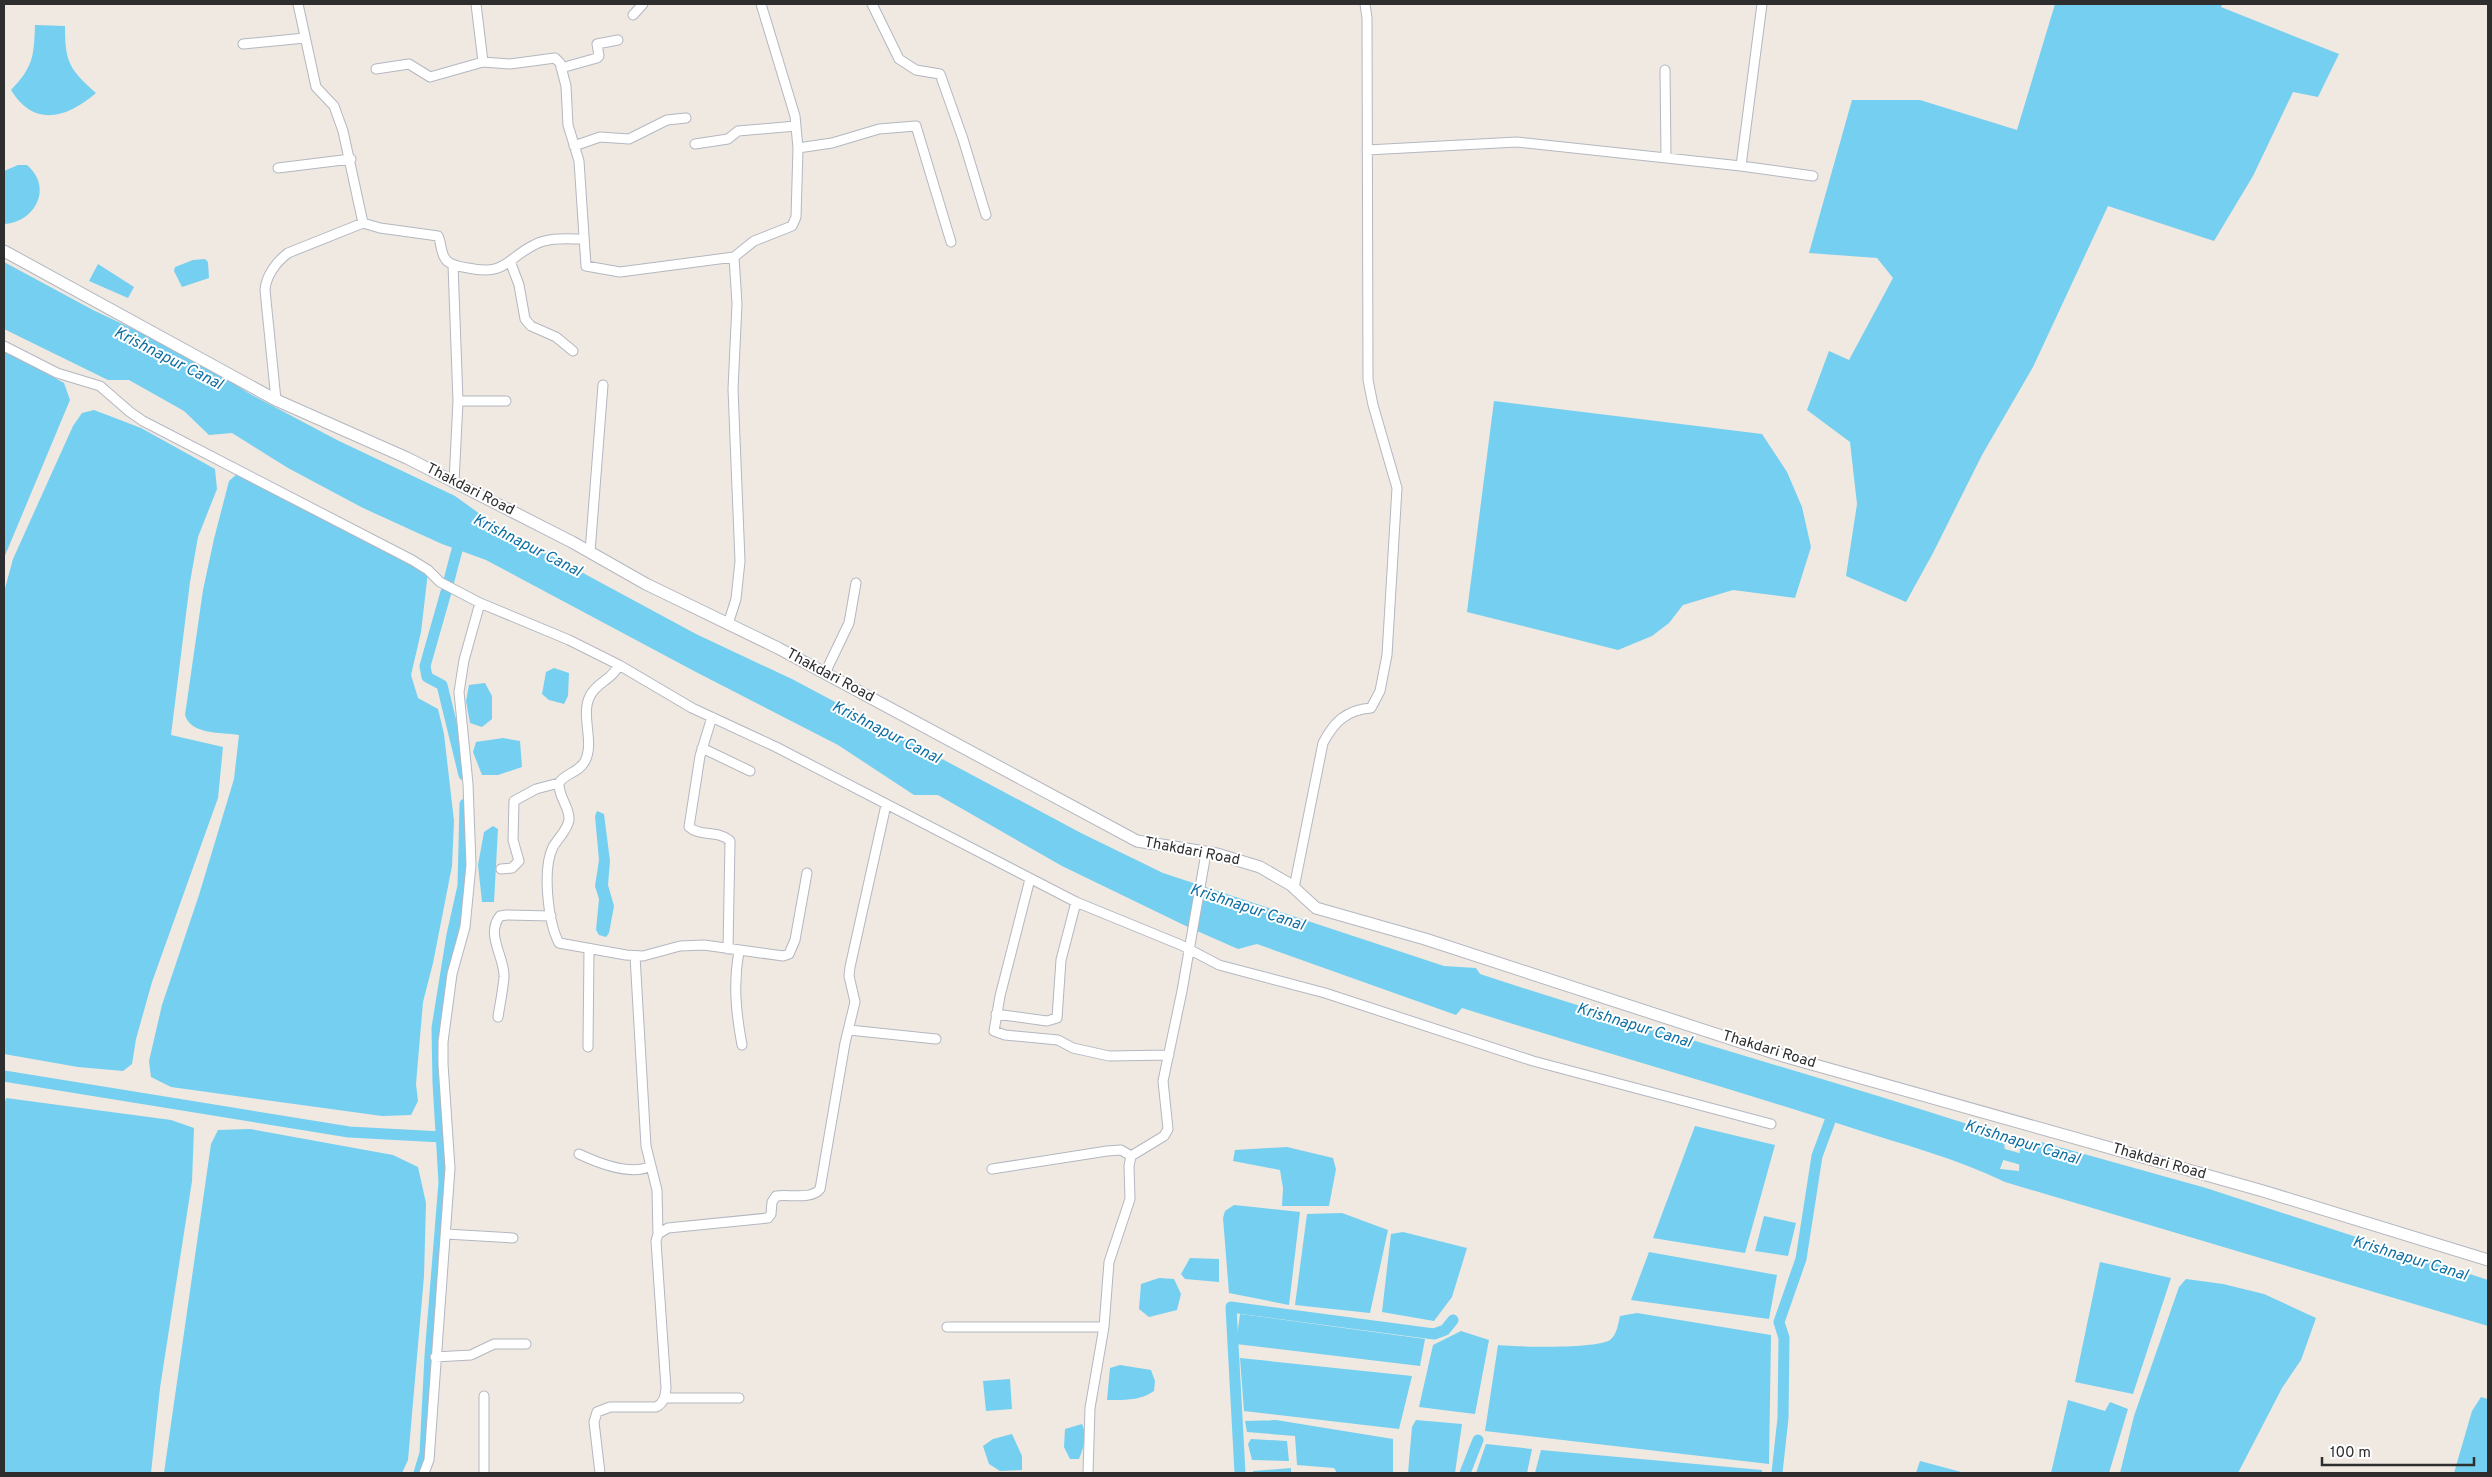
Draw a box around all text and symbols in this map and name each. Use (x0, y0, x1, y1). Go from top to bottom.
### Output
water label: Krishnapur Canal (110, 323, 227, 395)
street label: Thakdari Road (422, 460, 518, 520)
water label: Krishnapur Canal (469, 510, 586, 582)
street label: Thakdari Road (783, 645, 877, 707)
water label: Krishnapur Canal (828, 697, 945, 769)
street label: Thakdari Road (1143, 833, 1241, 871)
water label: Krishnapur Canal (1187, 880, 1308, 936)
water label: Krishnapur Canal (1574, 999, 1695, 1053)
street label: Thakdari Road (1720, 1027, 1818, 1073)
water label: Krishnapur Canal (1962, 1116, 2083, 1170)
street label: Thakdari Road (2110, 1139, 2208, 1185)
water label: Krishnapur Canal (2350, 1232, 2471, 1286)
scale bar (2322, 1434, 2474, 1466)
text: 100 m (2330, 1444, 2371, 1463)

